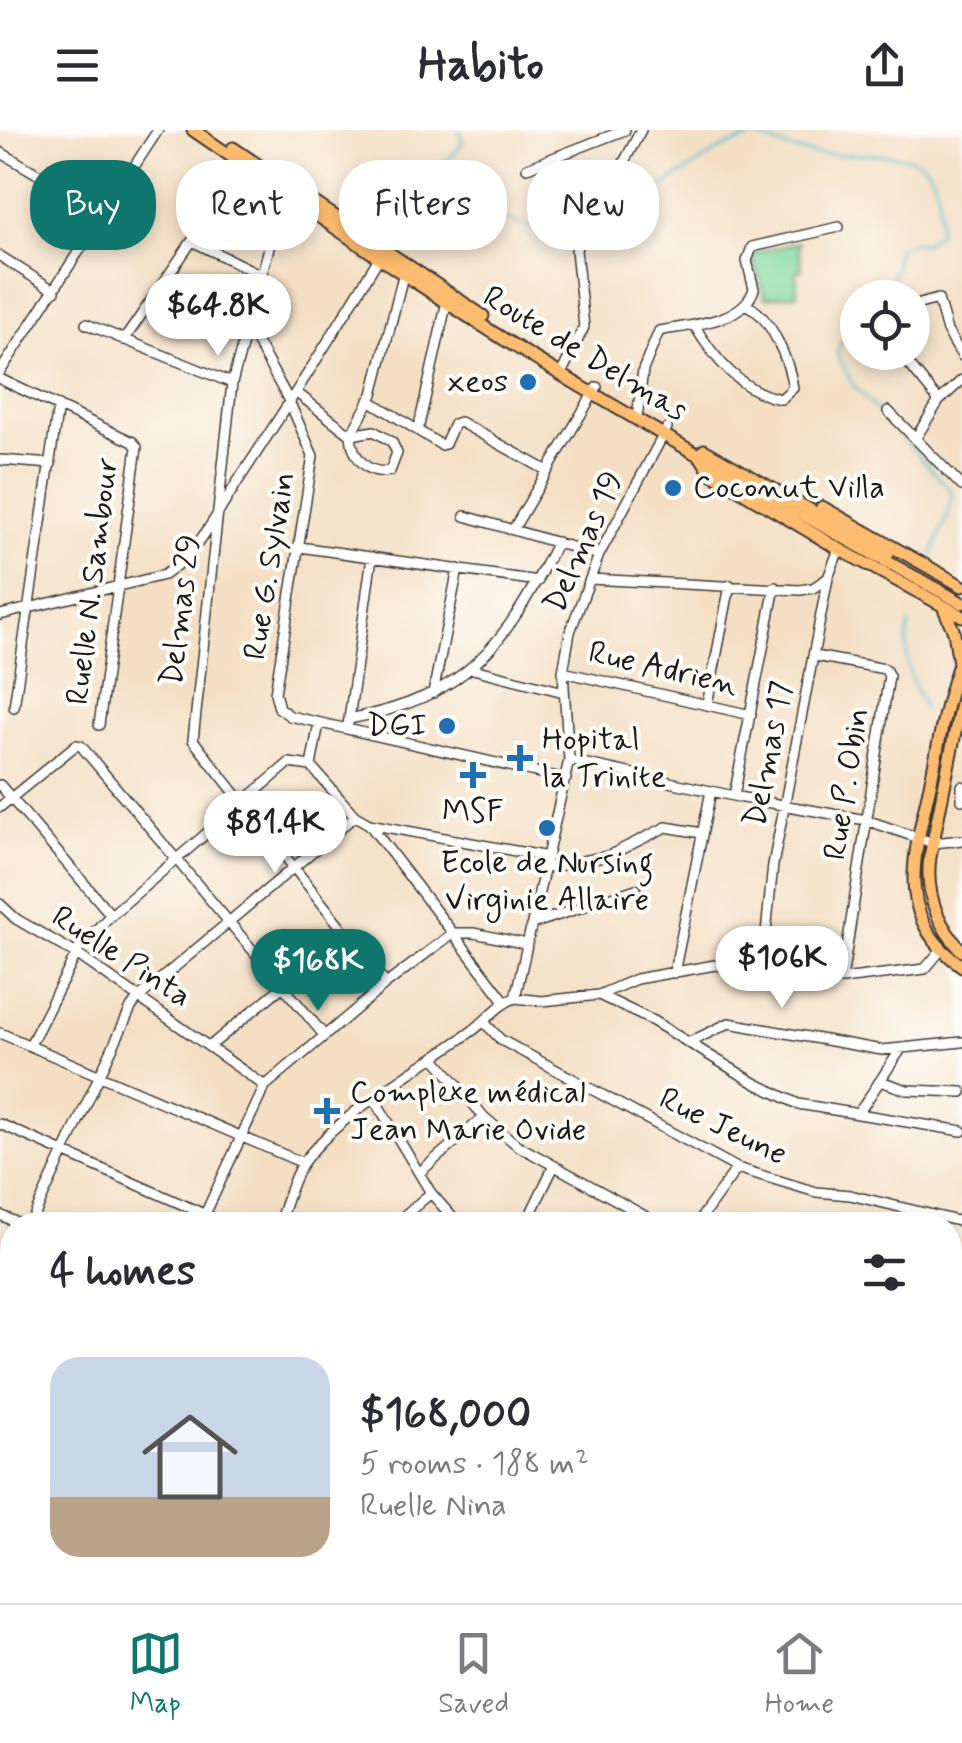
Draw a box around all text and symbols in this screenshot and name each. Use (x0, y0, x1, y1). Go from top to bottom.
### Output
text: Habito (418, 36, 544, 95)
icon: menu (50, 38, 105, 93)
icon: share (857, 38, 912, 93)
chip: Buy (30, 160, 156, 250)
chip: Rent (176, 160, 319, 250)
chip: Filters (339, 160, 507, 250)
chip: New (527, 160, 659, 250)
pin: $64.8K (137, 274, 299, 359)
street label: Route de Delmas (475, 276, 695, 432)
map controls (840, 280, 930, 370)
button: locate (840, 280, 930, 370)
text: $64.8K (167, 285, 269, 327)
place label: xeos (447, 361, 508, 403)
marker: xeos (517, 371, 539, 393)
street label: Ruelle N. Sambour (57, 455, 129, 707)
street label: Delmas 19 (534, 465, 634, 619)
place label: Coconut Villa (693, 467, 885, 509)
street label: Rue G. Sylvain (234, 469, 306, 663)
marker: Coconut Villa (662, 477, 684, 499)
street label: Delmas 29 (151, 532, 211, 688)
street label: Rue Adrien (584, 631, 742, 707)
street label: Delmas 17 (734, 678, 804, 830)
place label: DGI (367, 705, 427, 747)
street label: Rue P. Obin (814, 705, 880, 863)
marker: DGI (436, 715, 458, 737)
place label: Hopital la Trinite (542, 719, 666, 798)
marker: Hopital la Trinite (507, 745, 533, 771)
marker: MSF (460, 762, 486, 788)
pin: $81.4K (194, 791, 356, 876)
place label: MSF (442, 791, 504, 833)
text: $81.4K (226, 802, 324, 844)
marker: Ecole de Nursing Virginie Allaire (536, 817, 558, 839)
place label: Ecole de Nursing Virginie Allaire (441, 842, 653, 923)
street label: Ruelle Pinta (43, 896, 199, 1018)
pin: $106K (712, 926, 852, 1011)
pin: $168K (248, 929, 388, 1014)
text: $106K (737, 937, 827, 979)
text: $168K (273, 940, 363, 982)
place label: Complexe médical Jean Marie Ovide (350, 1072, 586, 1151)
street label: Rue Jeune (652, 1078, 794, 1176)
marker: Complexe médical Jean Marie Ovide (314, 1098, 340, 1124)
text: 4 homes (50, 1245, 196, 1300)
icon: filters (857, 1245, 912, 1300)
text: $168,000 (360, 1388, 531, 1443)
icon: home (130, 1397, 250, 1517)
text: 5 rooms · 188 m² (360, 1443, 589, 1485)
text: Ruelle Nina (360, 1485, 507, 1527)
tab: Map (128, 1626, 183, 1723)
tab: Saved (438, 1626, 509, 1723)
tab: Home (765, 1626, 834, 1723)

